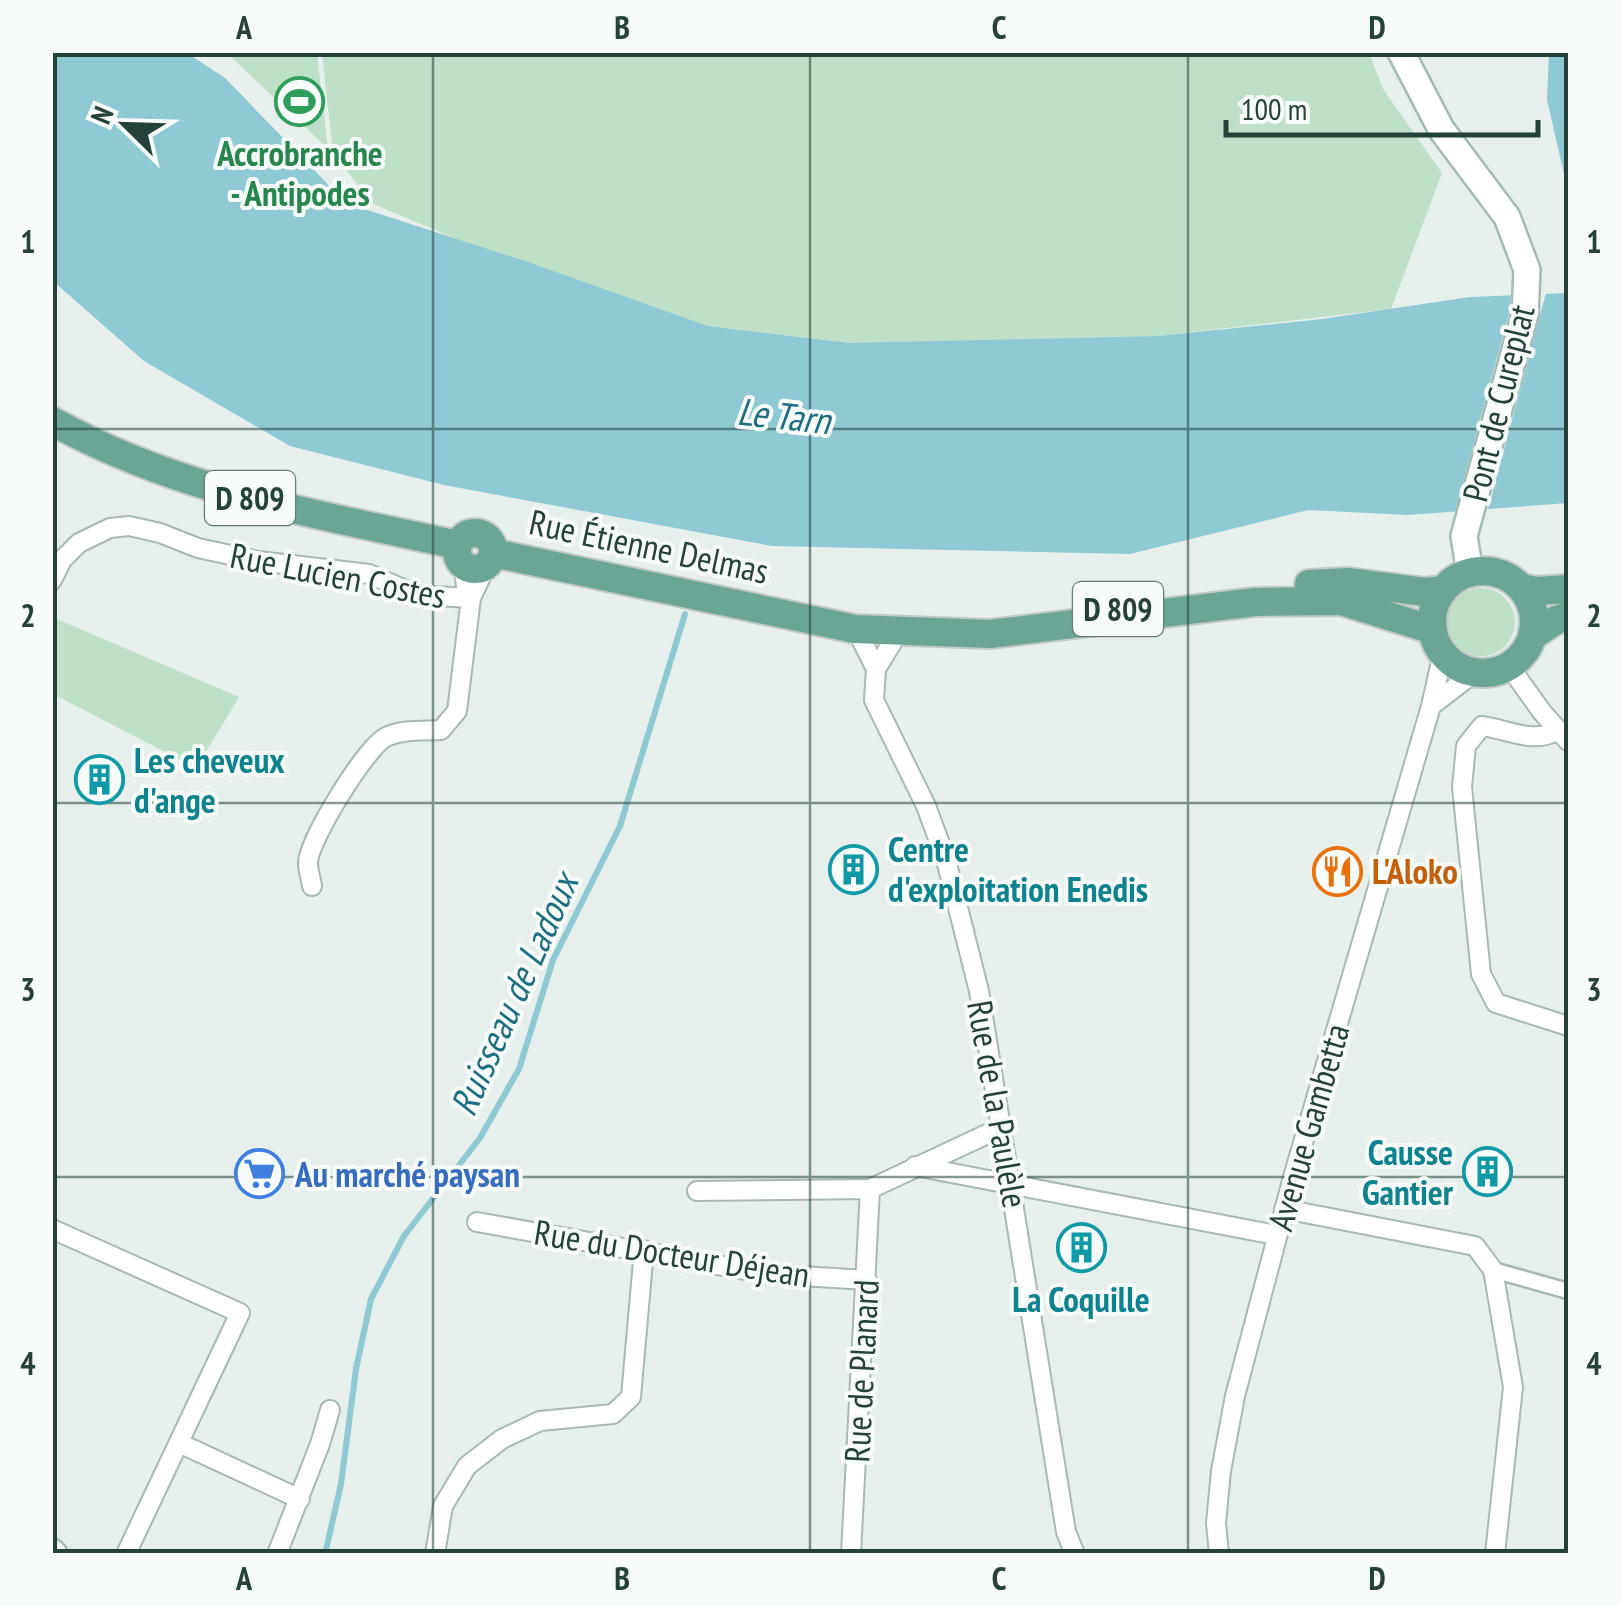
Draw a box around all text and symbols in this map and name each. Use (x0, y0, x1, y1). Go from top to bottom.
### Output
text: A (235, 6, 253, 48)
text: B (614, 6, 630, 48)
text: C (992, 6, 1007, 48)
text: D (1368, 6, 1386, 48)
north arrow (75, 75, 175, 175)
sports icon: Accrobranche - Antipodes (274, 75, 326, 127)
scale bar (1226, 75, 1538, 137)
text: 100 m (1241, 89, 1307, 128)
text: N (82, 101, 122, 129)
place label: Accrobranche - Antipodes (216, 130, 383, 216)
text: 1 (20, 220, 36, 262)
text: 1 (1586, 220, 1602, 262)
street label: Pont de Cureplat (1451, 299, 1545, 506)
water label: Le Tarn (735, 386, 835, 444)
road number: D 809 (205, 471, 295, 525)
street label: Rue Étienne Delmas (525, 498, 773, 594)
street label: Rue Lucien Costes (227, 532, 449, 618)
road number: D 809 (1073, 582, 1163, 636)
text: 2 (20, 594, 36, 636)
text: 2 (1586, 594, 1602, 636)
place label: Les cheveux d'ange (134, 737, 285, 823)
building icon: Les cheveux d'ange (73, 754, 125, 806)
place label: Centre d'exploitation Enedis (888, 826, 1148, 912)
building icon: Centre d'exploitation Enedis (827, 843, 879, 895)
restaurant icon: L'Aloko (1311, 845, 1363, 897)
place label: L'Aloko (1372, 848, 1458, 894)
water label: Ruisseau de Ladoux (438, 861, 590, 1123)
text: 3 (20, 968, 36, 1010)
text: 3 (1586, 968, 1602, 1010)
street label: Rue de la Paulèle (957, 997, 1039, 1211)
street label: Avenue Gambetta (1257, 1018, 1359, 1236)
place label: Causse Gantier (1362, 1129, 1454, 1215)
building icon: Causse Gantier (1462, 1146, 1514, 1198)
supermarket icon: Au marché paysan (234, 1148, 286, 1200)
place label: Au marché paysan (294, 1151, 520, 1197)
street label: Rue du Docteur Déjean (531, 1209, 813, 1297)
building icon: La Coquille (1055, 1221, 1107, 1273)
place label: La Coquille (1012, 1276, 1150, 1322)
street label: Rue de Planard (833, 1278, 889, 1464)
text: 4 (20, 1342, 36, 1384)
text: 4 (1586, 1342, 1602, 1384)
text: A (235, 1557, 253, 1599)
text: B (614, 1557, 630, 1599)
text: C (992, 1557, 1007, 1599)
text: D (1368, 1557, 1386, 1599)

